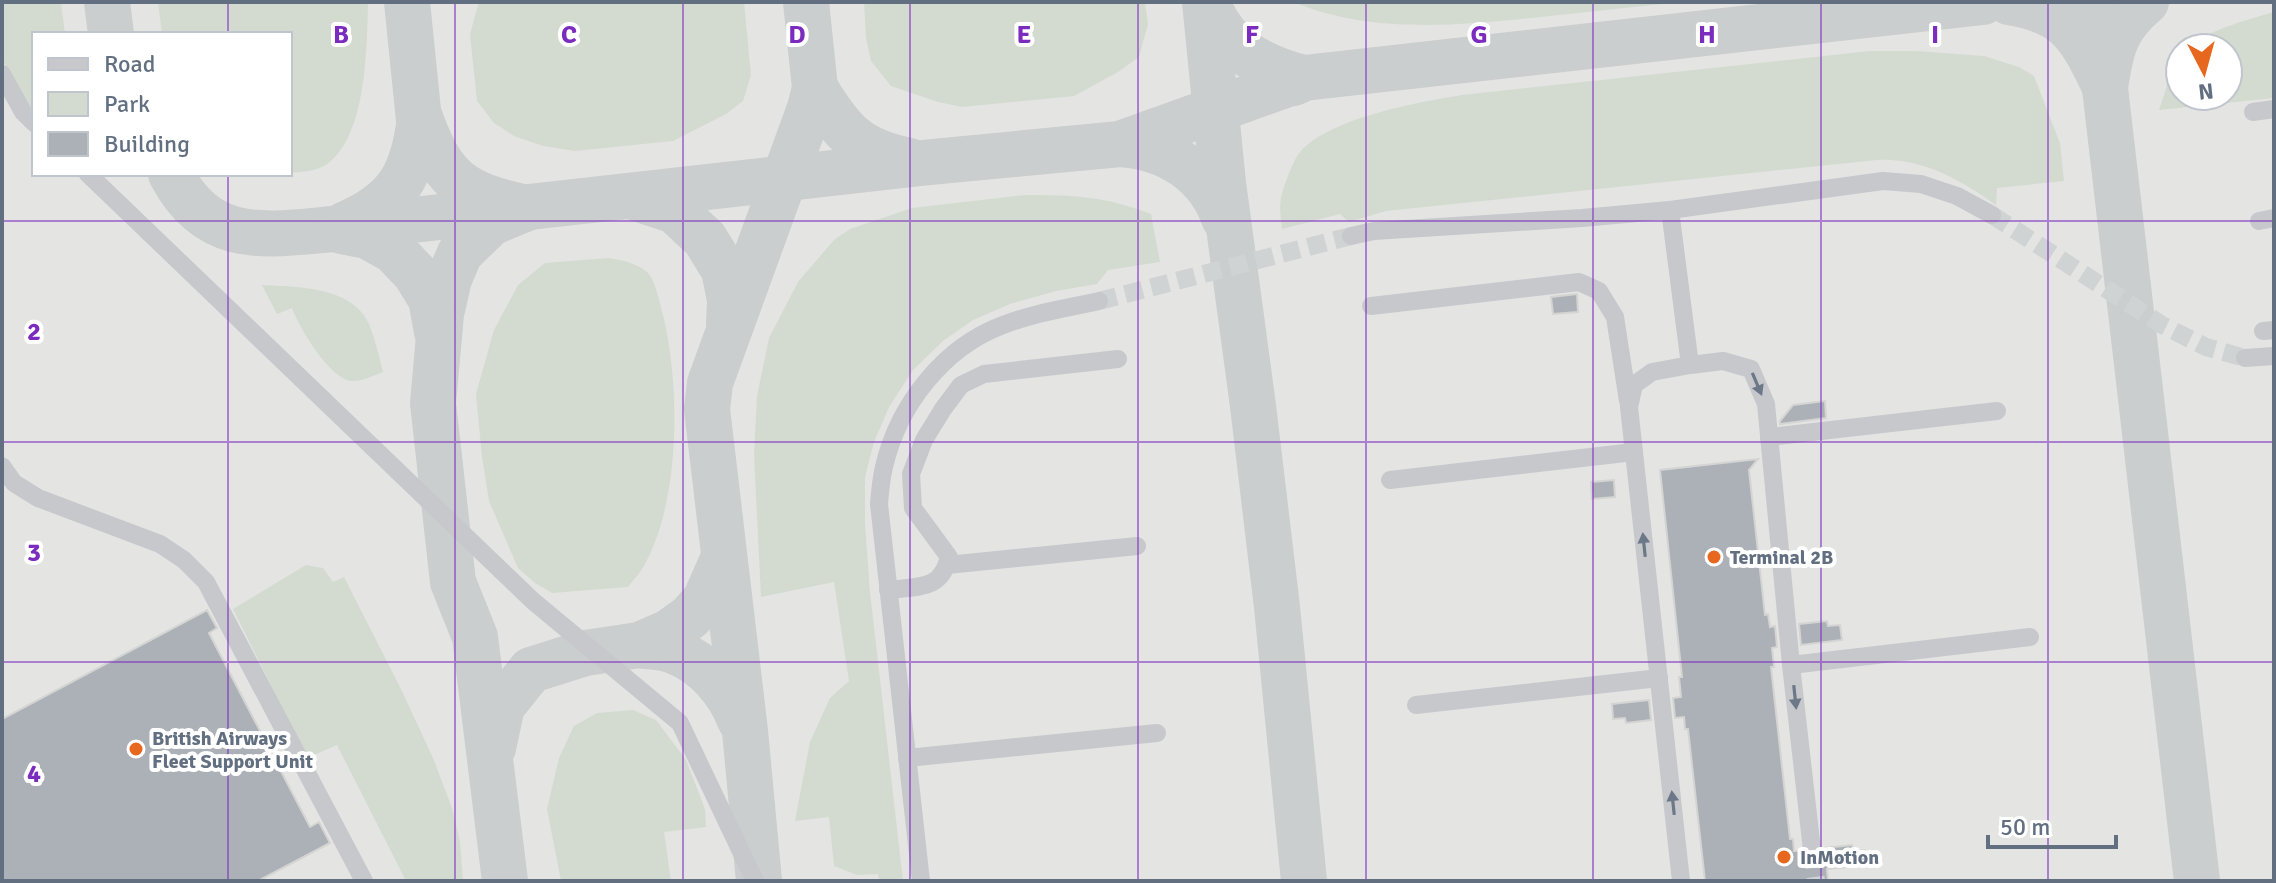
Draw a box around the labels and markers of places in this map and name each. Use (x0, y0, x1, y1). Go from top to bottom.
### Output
place label: Terminal 2B (1730, 545, 1833, 570)
marker: Terminal 2B (1705, 548, 1723, 566)
place label: British Airways Fleet Support Unit (152, 726, 313, 774)
marker: British Airways Fleet Support Unit (127, 740, 145, 758)
place label: InMotion (1800, 845, 1879, 870)
marker: InMotion (1775, 848, 1793, 866)

